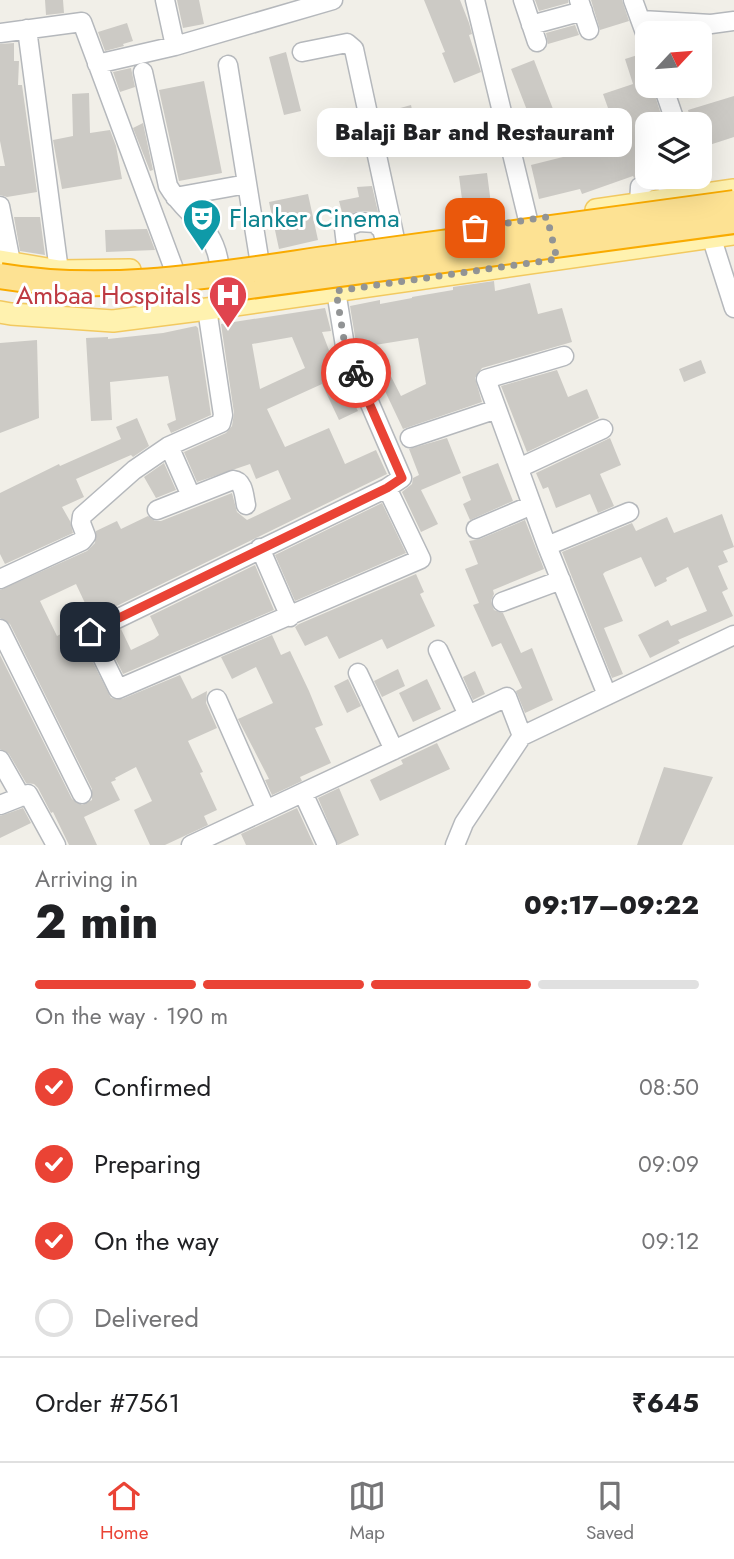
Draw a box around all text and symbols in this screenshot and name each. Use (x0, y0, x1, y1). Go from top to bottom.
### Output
north arrow (635, 21, 712, 98)
map controls (635, 21, 712, 189)
callout: Balaji Bar and Restaurant (318, 109, 632, 158)
button: layers (635, 112, 712, 189)
text: Balaji Bar and Restaurant (335, 115, 614, 149)
theatre icon: Flanker Cinema (181, 197, 223, 252)
pin (445, 198, 505, 258)
place label: Flanker Cinema (229, 199, 400, 237)
icon: bag (456, 209, 494, 247)
hospital icon: Ambaa Hospitals (207, 274, 249, 329)
place label: Ambaa Hospitals (16, 276, 201, 314)
courier (321, 338, 391, 408)
icon: bike (337, 354, 375, 392)
pin (60, 602, 120, 662)
icon: home (71, 613, 109, 651)
text: Arriving in (35, 862, 138, 896)
text: 09:17–09:22 (524, 886, 699, 924)
text: 2 min (35, 889, 159, 955)
text: On the way · 190 m (35, 999, 228, 1033)
icon: check (35, 1068, 73, 1106)
text: Confirmed (94, 1068, 211, 1106)
text: 08:50 (639, 1070, 699, 1104)
icon: check (35, 1145, 73, 1183)
text: Preparing (94, 1145, 201, 1183)
text: 09:09 (638, 1147, 699, 1181)
icon: check (35, 1222, 73, 1260)
text: On the way (94, 1222, 219, 1260)
text: 09:12 (642, 1224, 699, 1258)
text: Delivered (94, 1299, 199, 1337)
text: Order #7561 (35, 1384, 180, 1422)
text: ₹645 (632, 1384, 699, 1422)
tab: Home (100, 1477, 148, 1546)
tab: Map (348, 1477, 386, 1546)
tab: Saved (586, 1477, 634, 1546)

